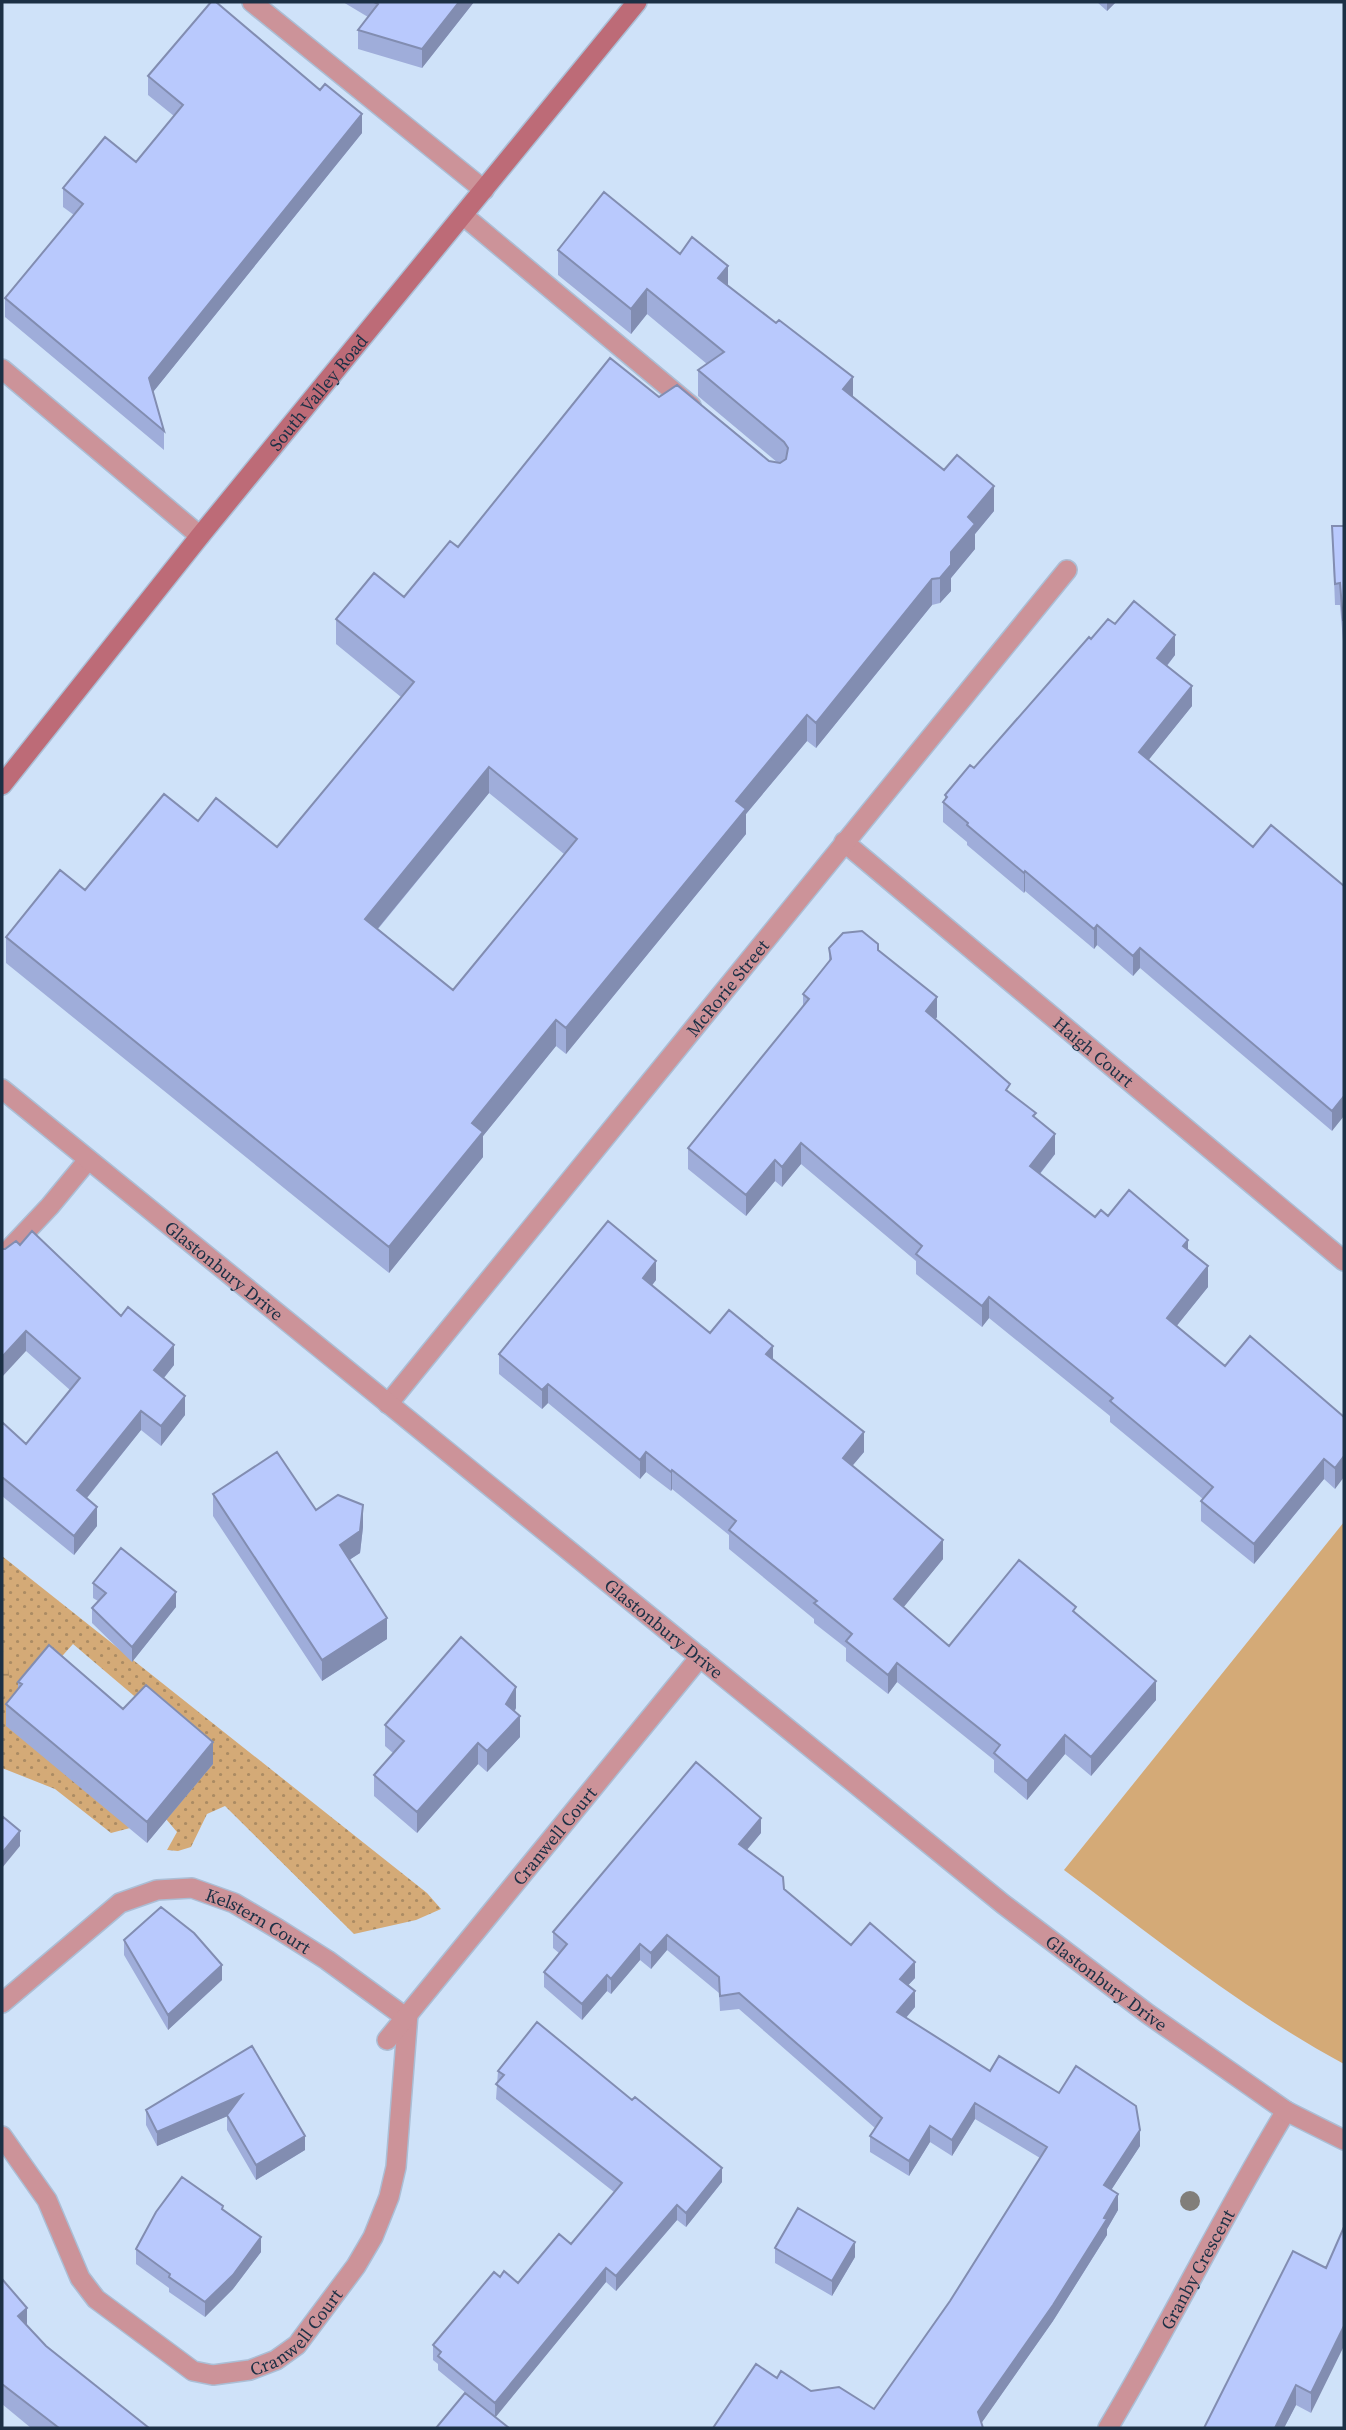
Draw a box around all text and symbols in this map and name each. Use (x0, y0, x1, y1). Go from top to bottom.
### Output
street label: South Valley Road (263, 329, 373, 456)
street label: McRorie Street (680, 933, 774, 1042)
street label: Haigh Court (1048, 1010, 1140, 1093)
street label: Glastonbury Drive (160, 1214, 289, 1326)
street label: Glastonbury Drive (600, 1572, 729, 1684)
street label: Cranwell Court (506, 1781, 602, 1890)
street label: Kelstern Court (202, 1881, 316, 1959)
street label: Glastonbury Drive (1041, 1928, 1173, 2037)
street label: Granby Crescent (1154, 2204, 1240, 2334)
street label: Cranwell Court (246, 2283, 348, 2381)

